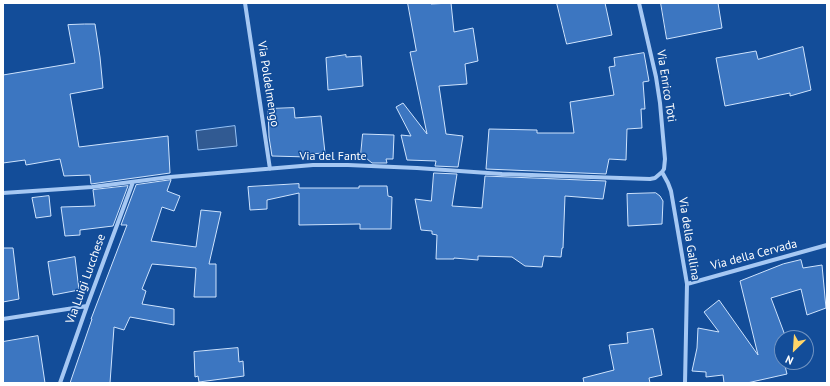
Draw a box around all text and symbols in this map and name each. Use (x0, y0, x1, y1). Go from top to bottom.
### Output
street label: Via Poldelmengo (254, 40, 282, 128)
street label: Via Enrico Toti (653, 49, 679, 123)
street label: Via del Fante (299, 150, 367, 164)
street label: Via della Gallina (675, 196, 703, 282)
street label: Via Luigi Lucchese (63, 232, 109, 326)
street label: Via della Cervada (709, 237, 799, 273)
north arrow (774, 330, 814, 370)
text: N (783, 352, 796, 368)

